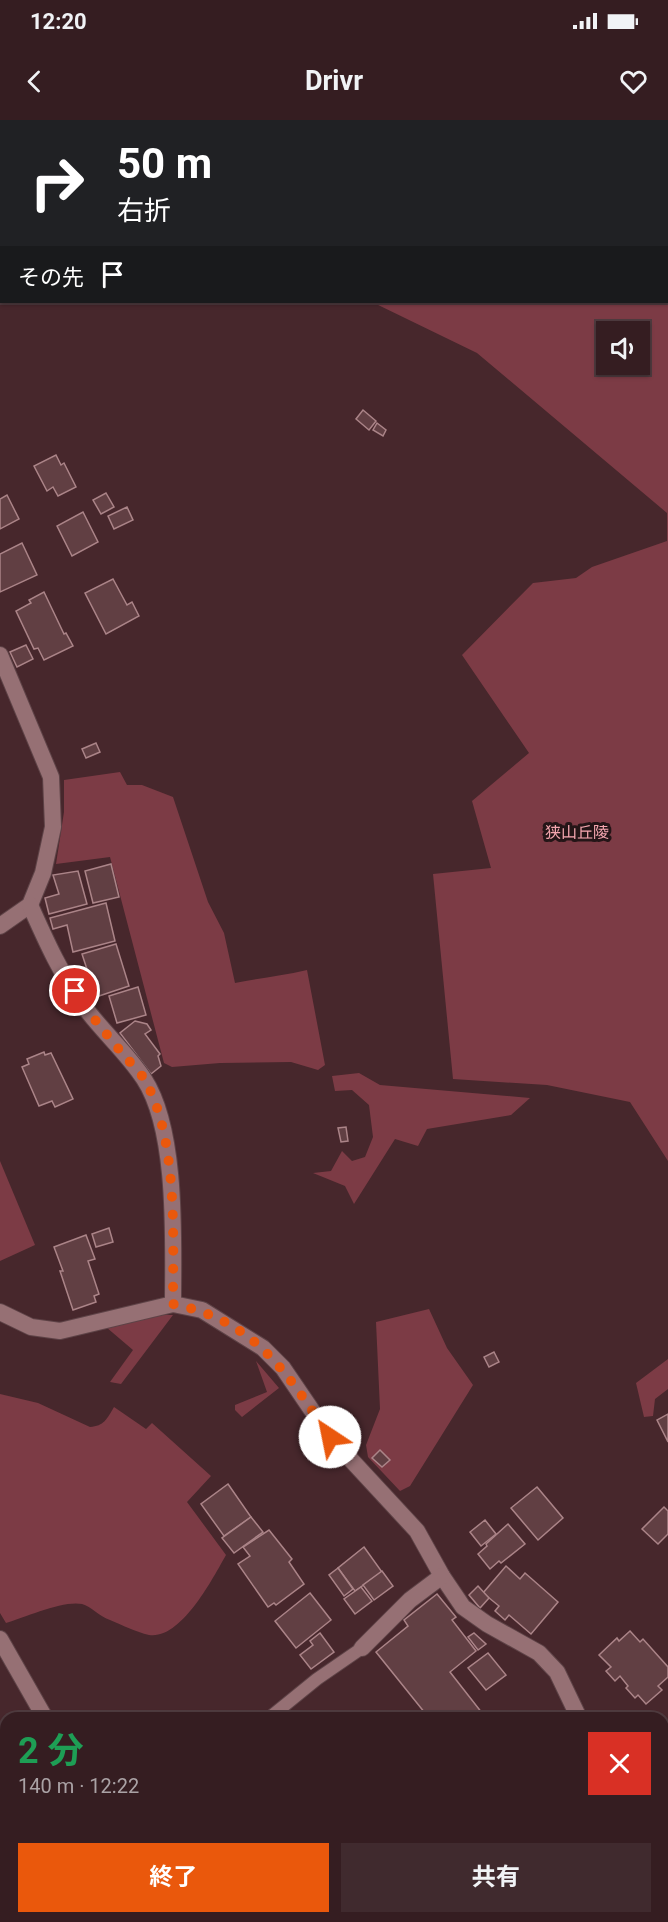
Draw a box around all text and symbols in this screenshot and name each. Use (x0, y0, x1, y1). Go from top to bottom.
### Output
text: 12:20 (30, 9, 87, 34)
icon: back (18, 65, 51, 98)
text: Drivr (305, 65, 363, 97)
icon: heart (617, 65, 650, 98)
text: 50 m (117, 139, 212, 188)
icon: right (18, 144, 96, 222)
text: 右折 (117, 195, 171, 227)
icon: arrive (96, 258, 129, 291)
text: その先 (18, 265, 84, 290)
map controls (596, 321, 650, 375)
button: sound (596, 321, 650, 375)
park label: 狭山丘陵 (545, 823, 609, 842)
pin (49, 965, 100, 1016)
icon: arrive (58, 974, 91, 1007)
position arrow (298, 1405, 362, 1469)
text: 2 分 (18, 1730, 84, 1772)
button: close (588, 1732, 651, 1795)
text: 140 m · 12:22 (18, 1774, 139, 1798)
button: 終了 (18, 1843, 329, 1912)
button: 共有 (341, 1843, 651, 1912)

